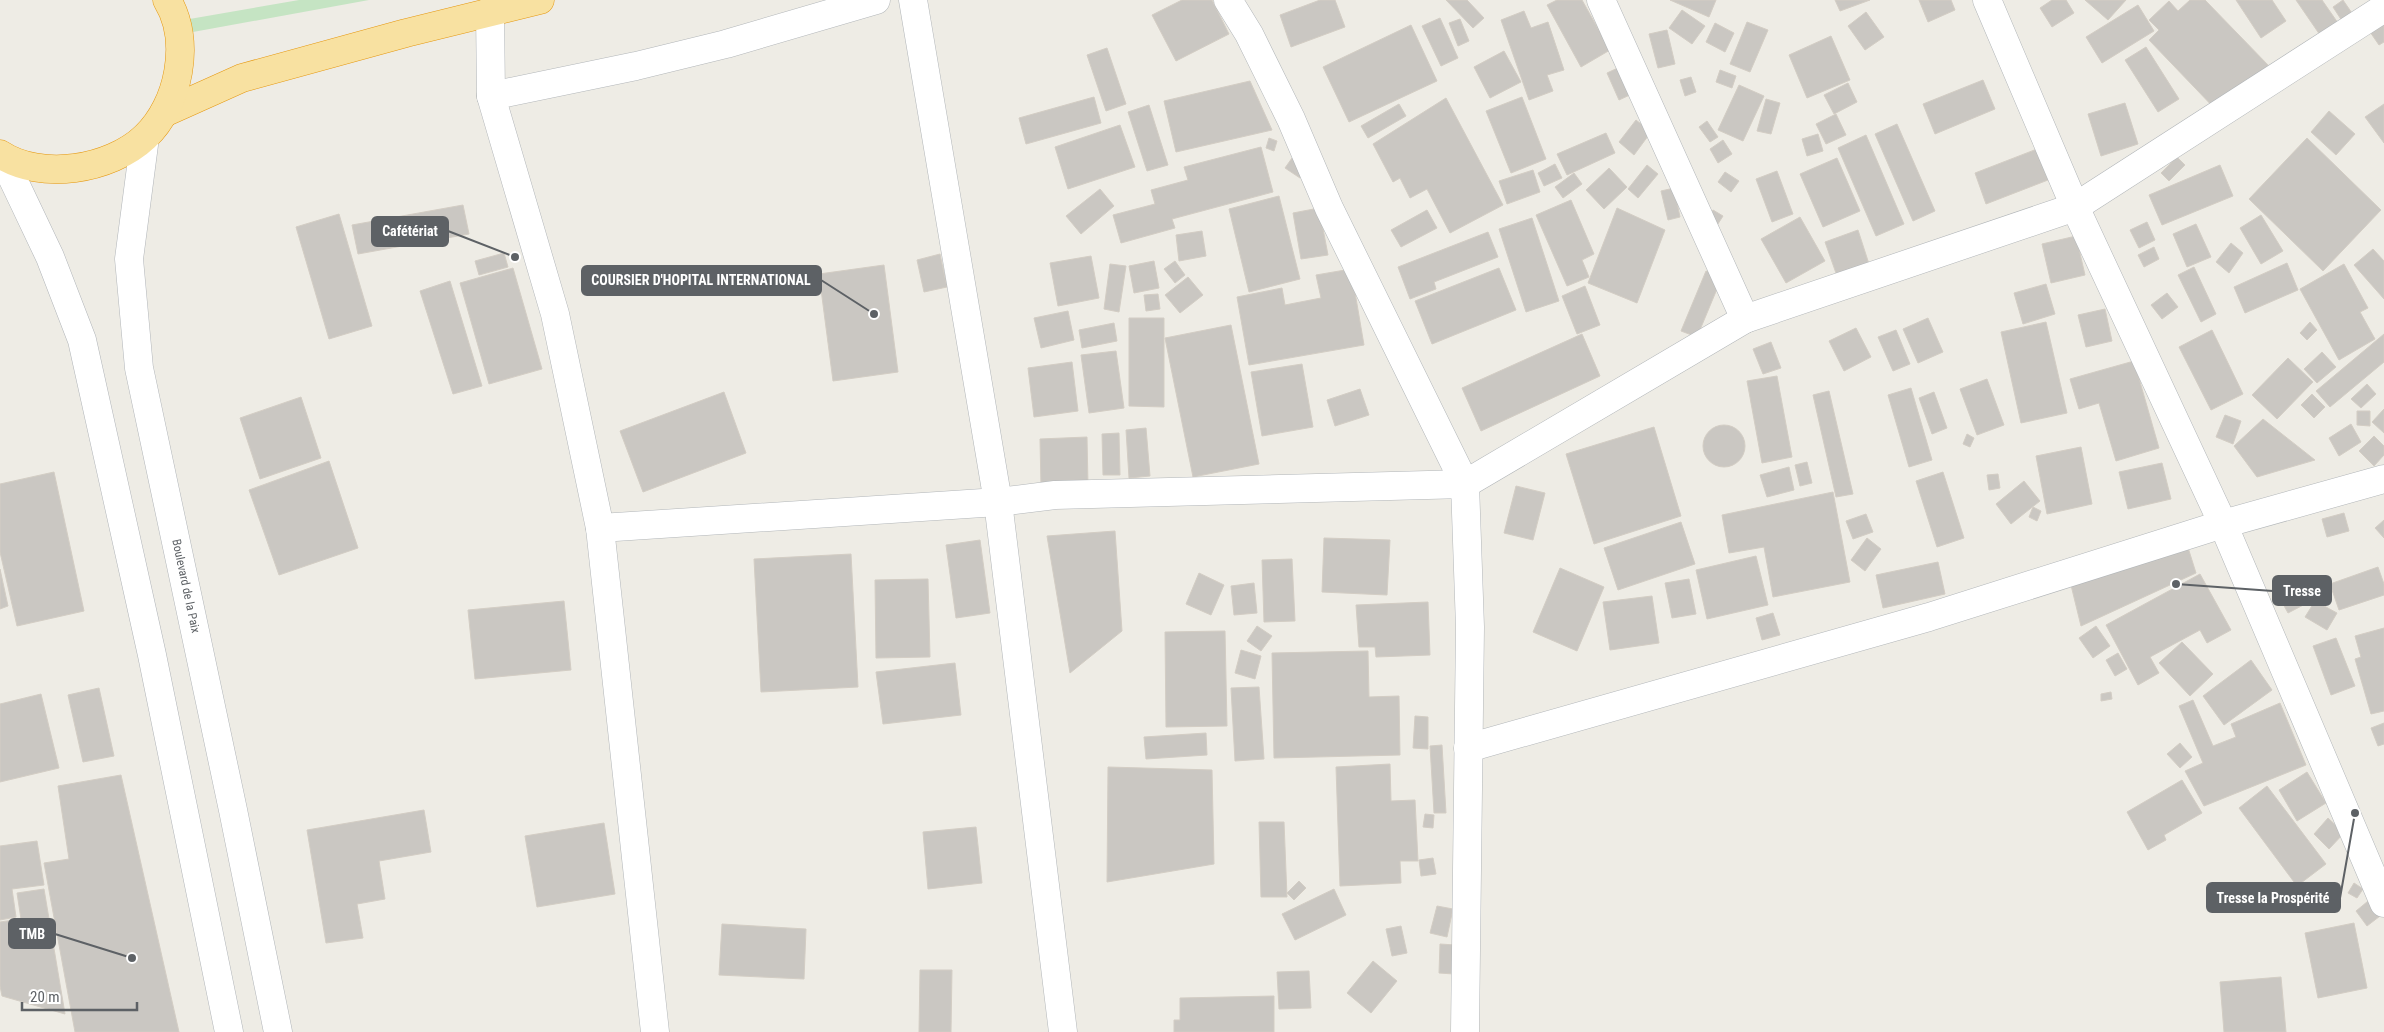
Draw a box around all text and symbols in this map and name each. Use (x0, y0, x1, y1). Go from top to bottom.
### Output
callout: Cafétériat (372, 217, 448, 246)
text: Cafétériat (382, 223, 438, 239)
callout: COURSIER D'HOPITAL INTERNATIONAL (582, 266, 821, 295)
text: COURSIER D'HOPITAL INTERNATIONAL (591, 272, 811, 288)
street label: Boulevard de la Paix (169, 538, 203, 634)
callout: Tresse (2273, 576, 2331, 605)
text: Tresse (2283, 583, 2321, 599)
callout: Tresse la Prospérité (2207, 883, 2340, 912)
text: Tresse la Prospérité (2217, 890, 2330, 906)
callout: TMB (9, 919, 55, 948)
text: TMB (19, 926, 45, 942)
scale bar (22, 980, 138, 1012)
text: 20 m (30, 988, 60, 1006)

